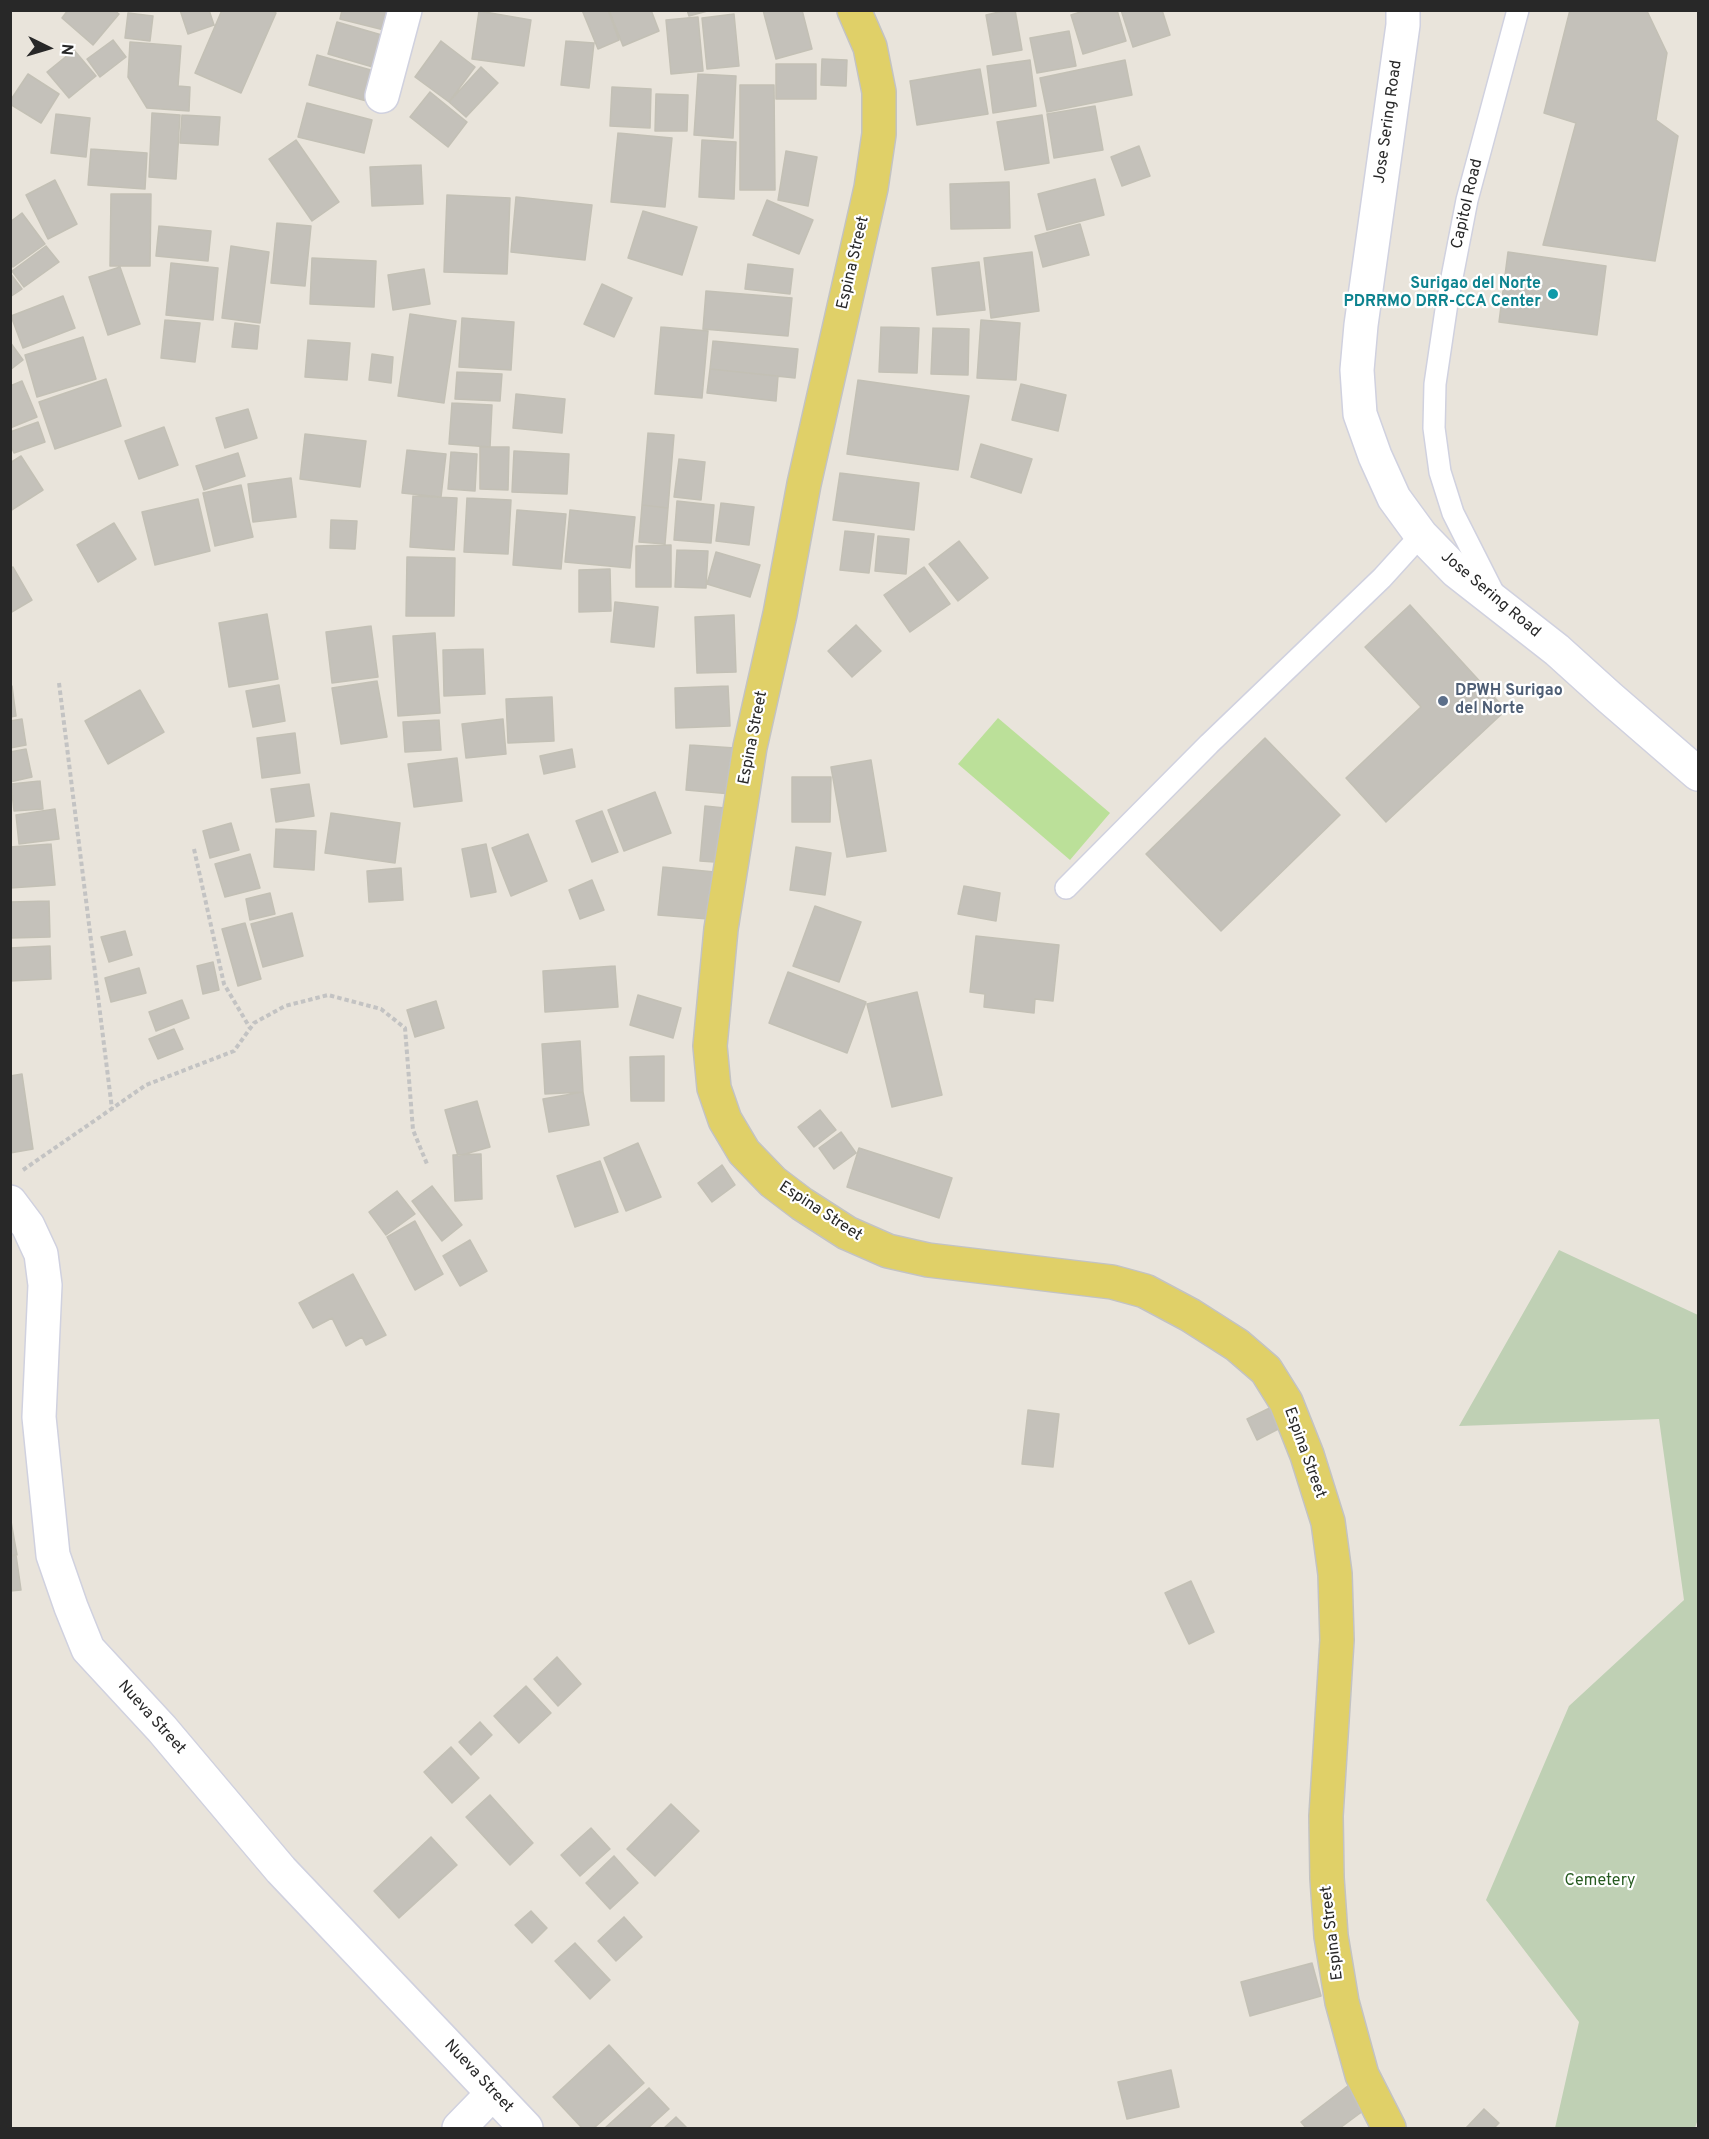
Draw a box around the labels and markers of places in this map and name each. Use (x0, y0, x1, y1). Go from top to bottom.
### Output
place label: Surigao del Norte PDRRMO DRR-CCA Center (1343, 275, 1541, 313)
marker: Surigao del Norte PDRRMO DRR-CCA Center (1546, 287, 1560, 301)
place label: DPWH Surigao del Norte (1455, 682, 1563, 720)
marker: DPWH Surigao del Norte (1436, 694, 1450, 708)

